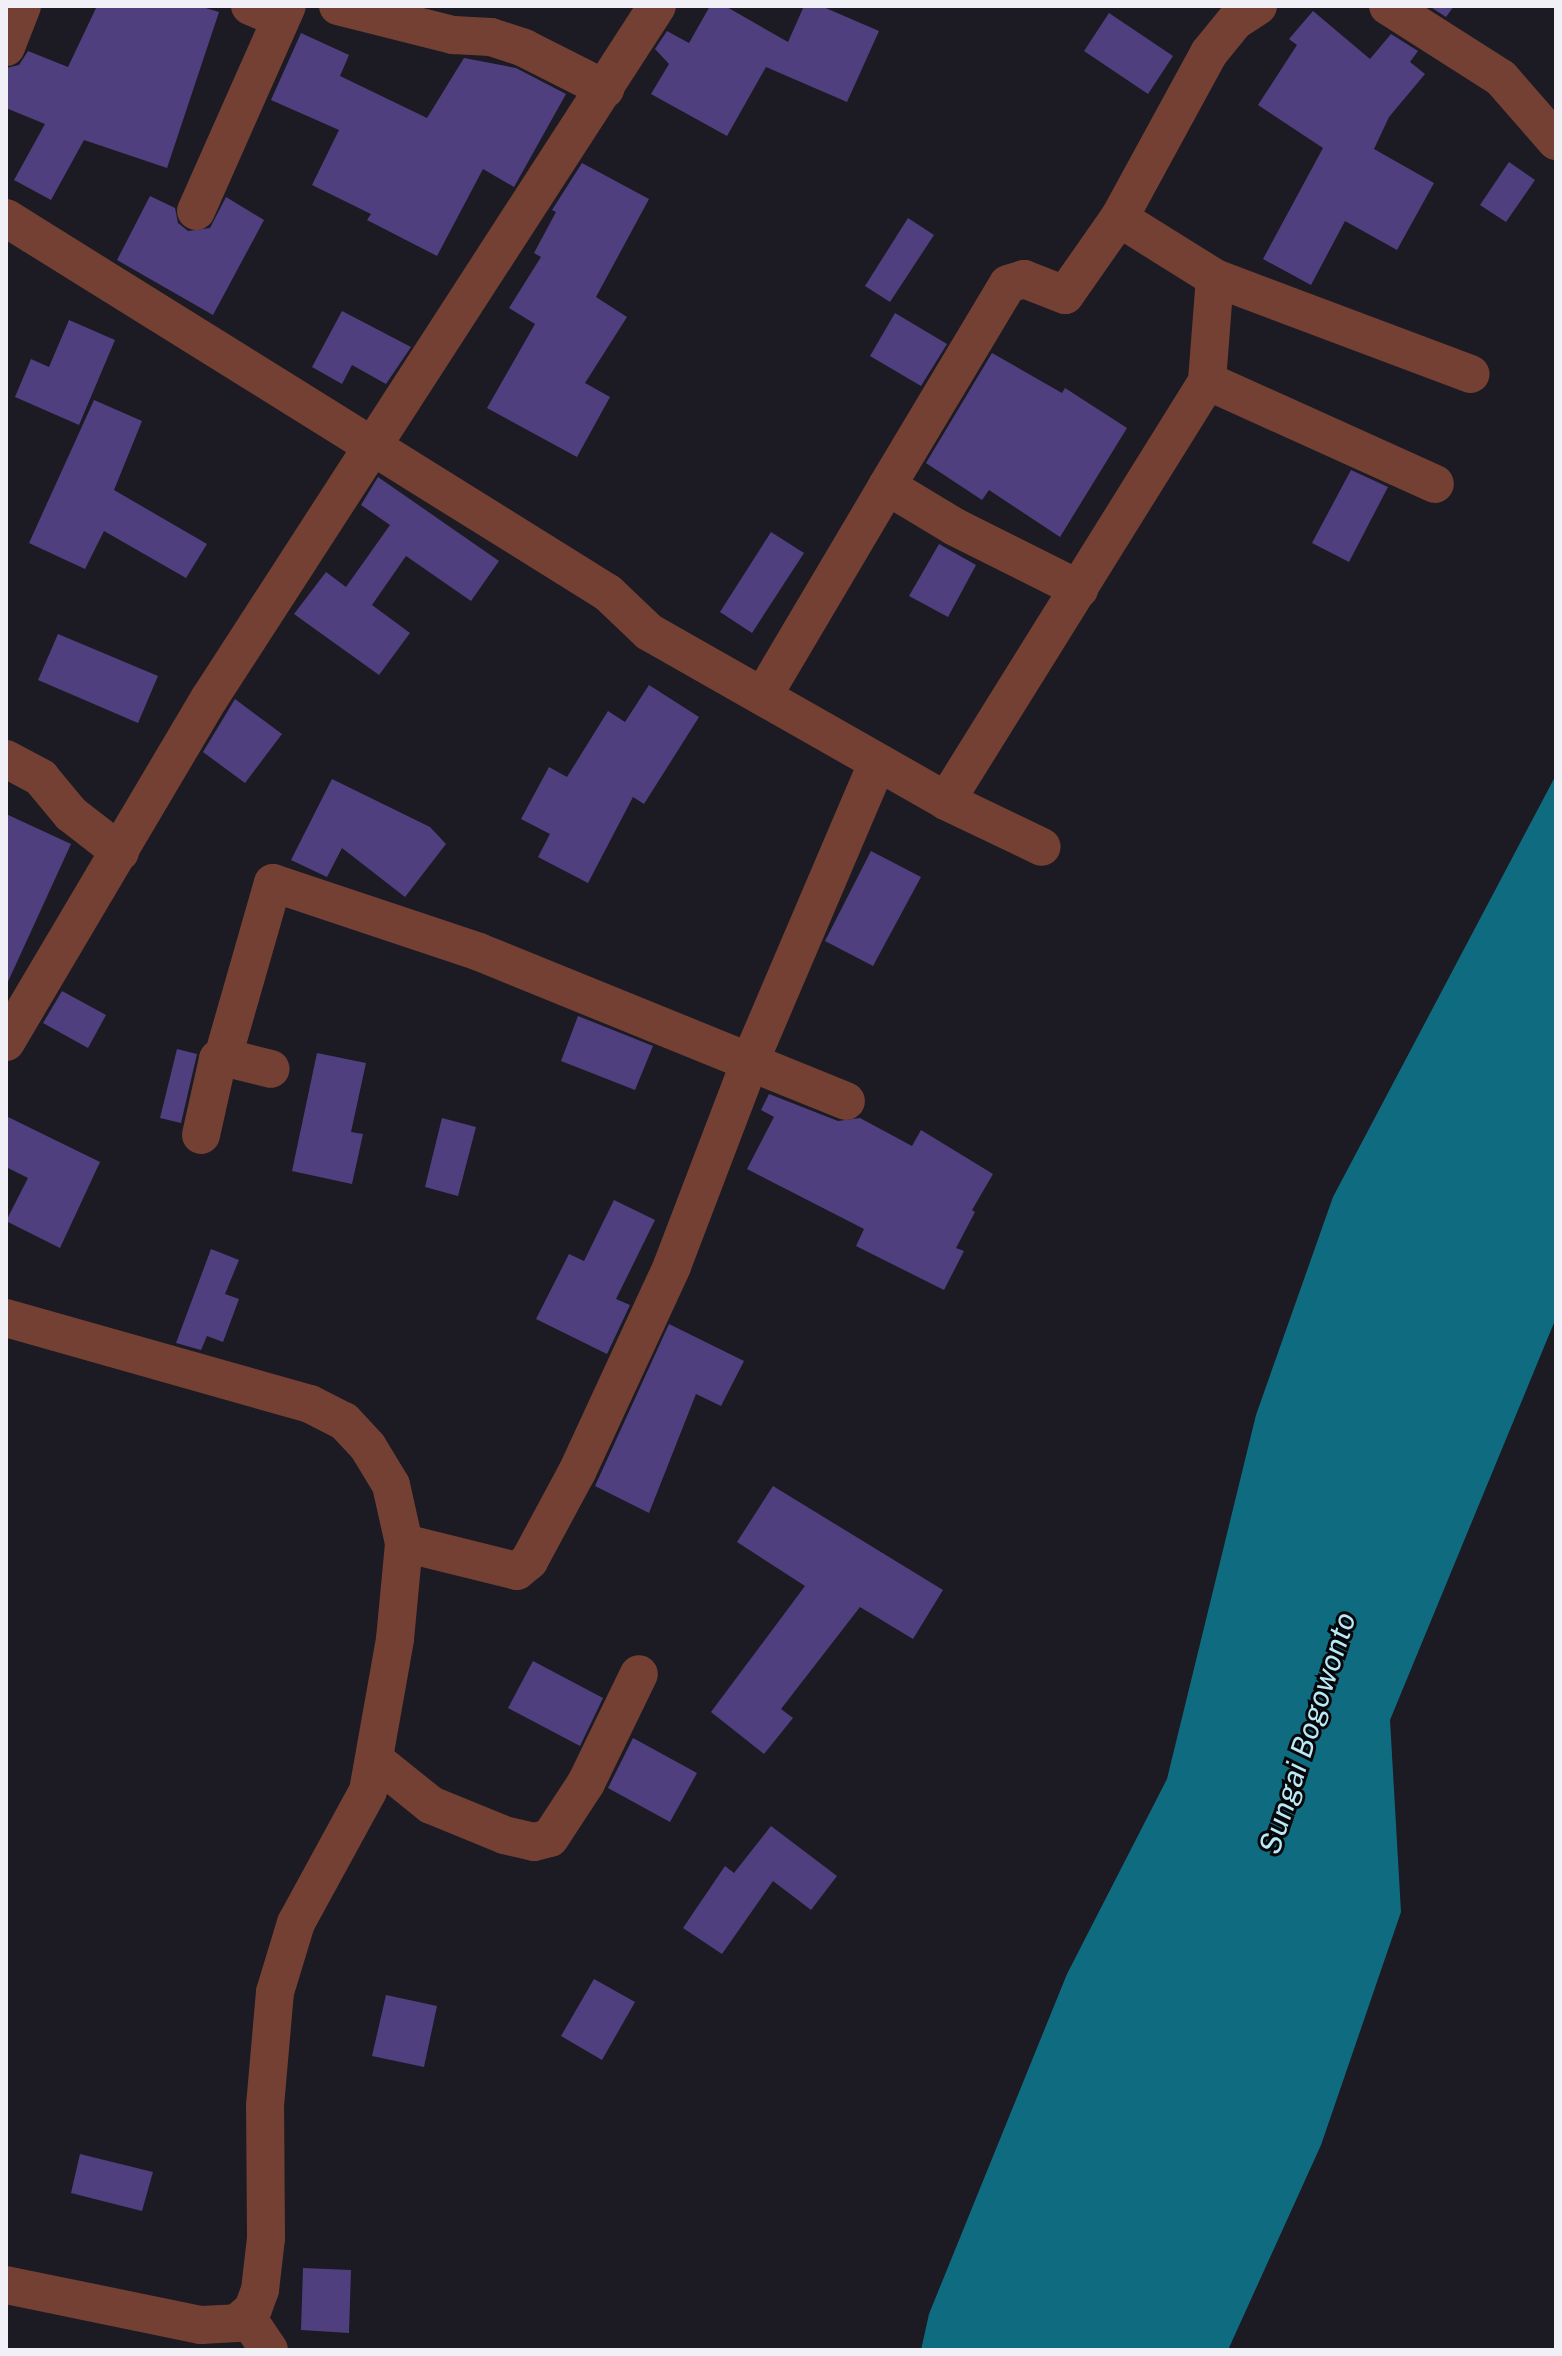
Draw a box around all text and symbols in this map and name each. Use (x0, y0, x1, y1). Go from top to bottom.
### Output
water label: Sungai Bogowonto (1251, 1608, 1363, 1858)

